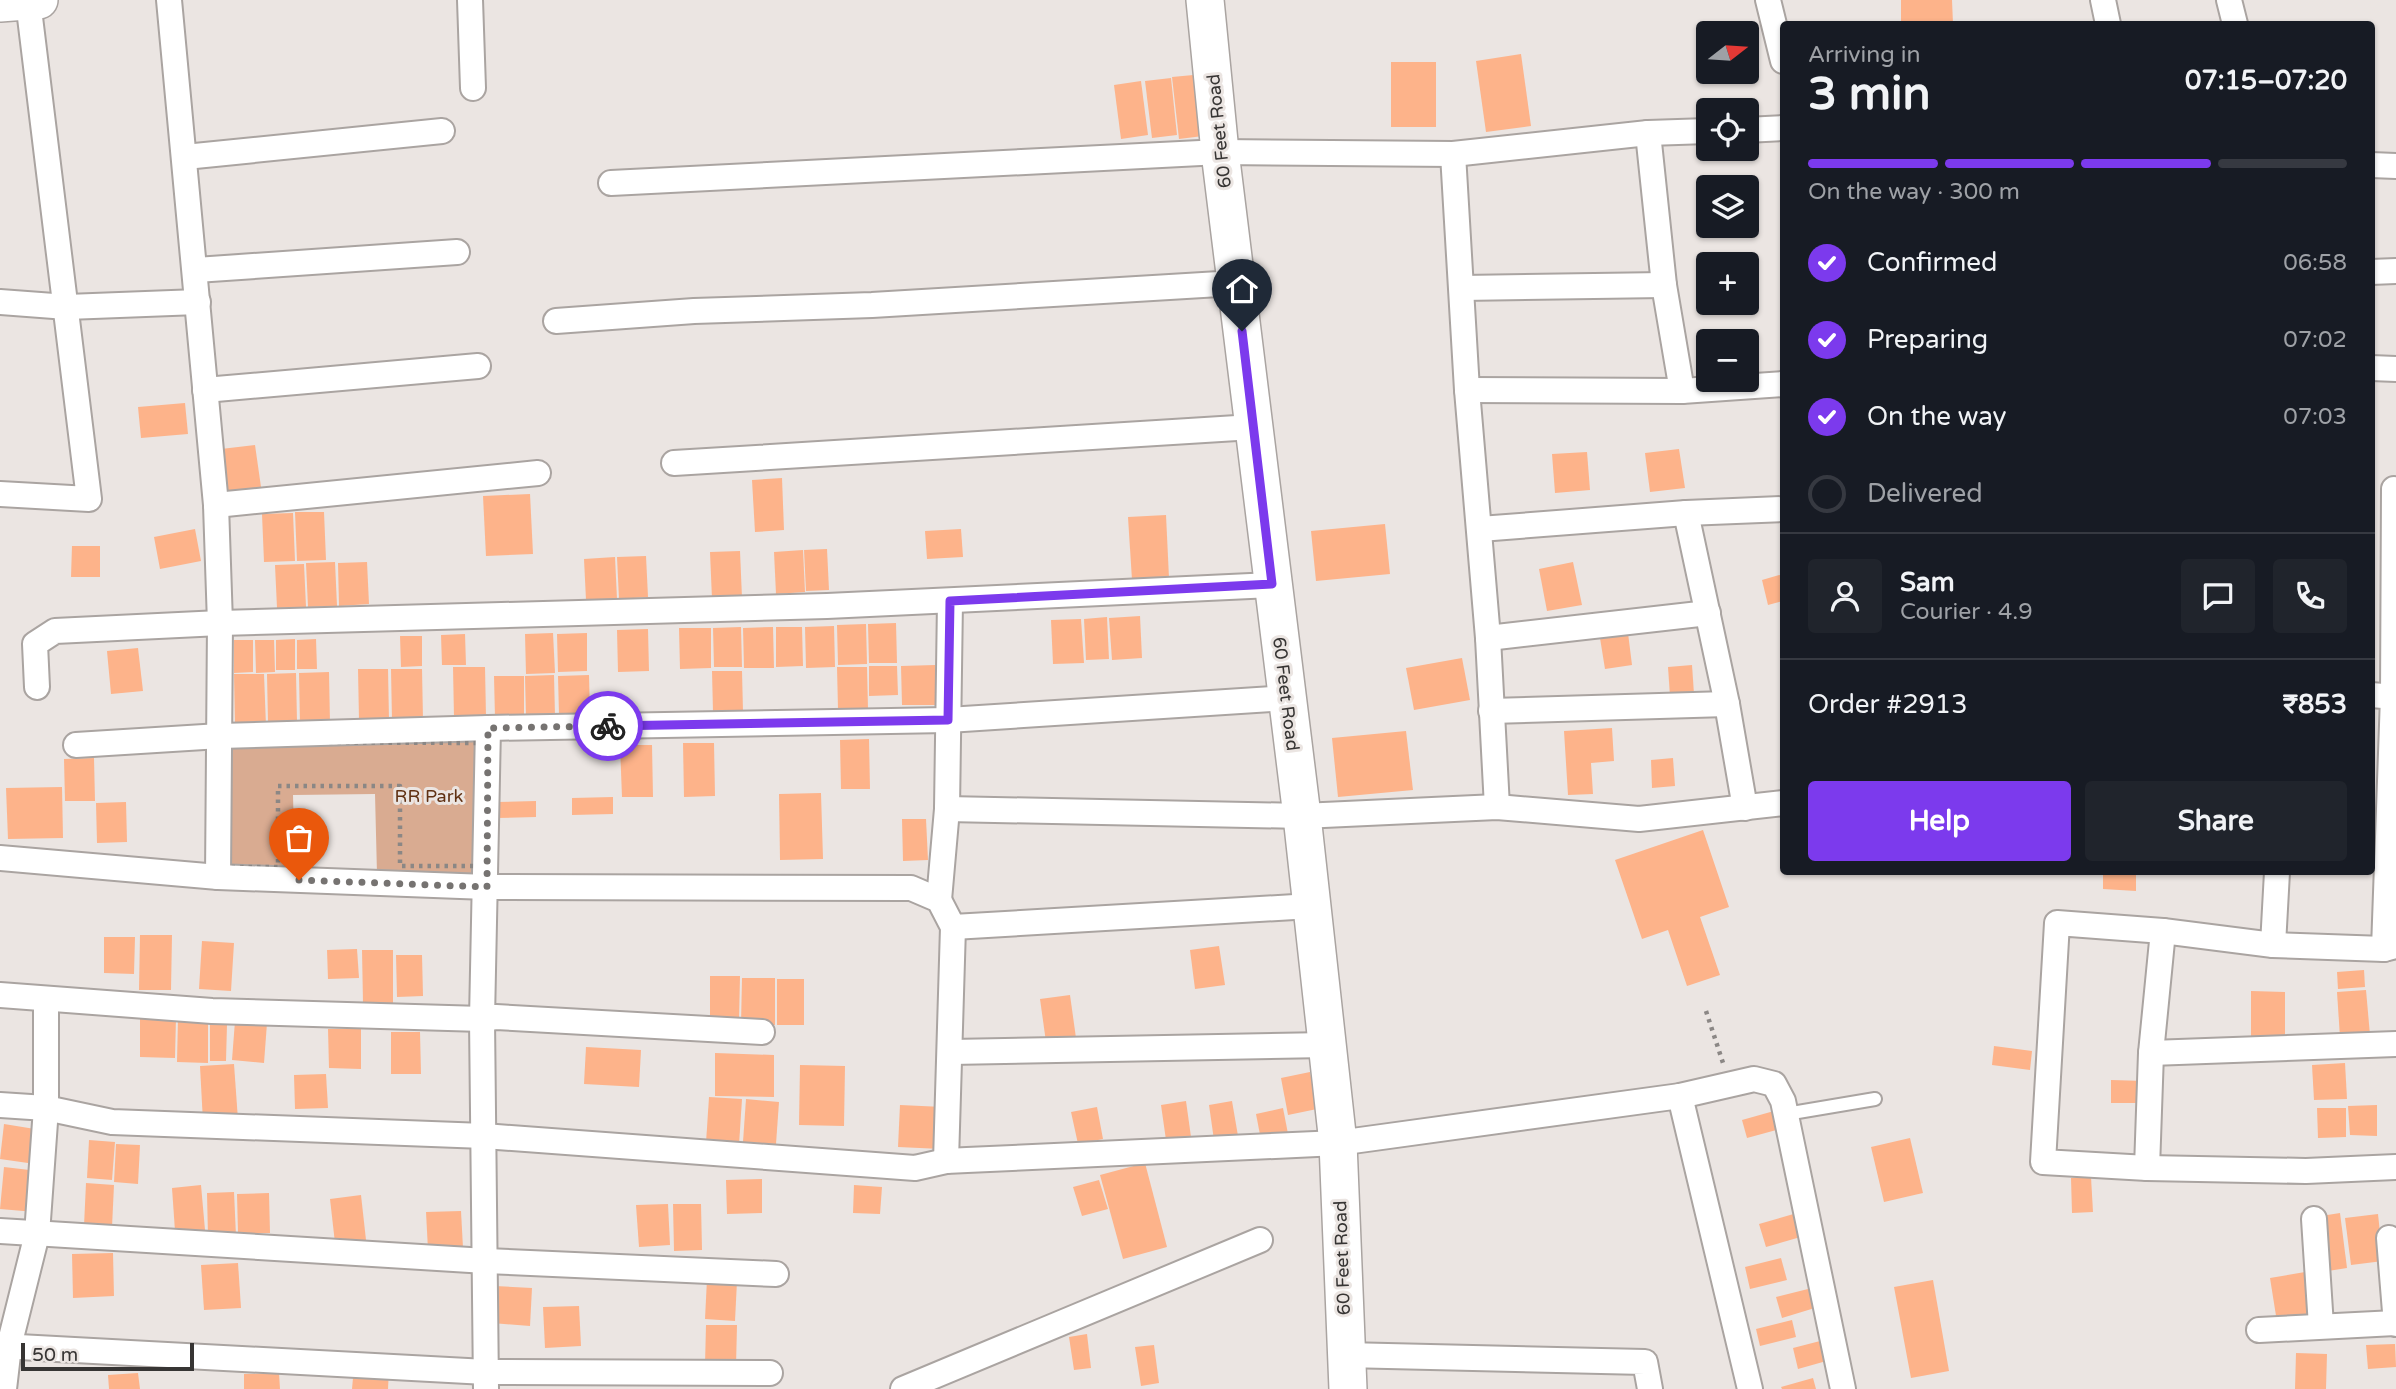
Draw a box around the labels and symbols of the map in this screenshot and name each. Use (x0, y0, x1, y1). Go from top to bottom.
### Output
north arrow (1696, 21, 1759, 84)
street label: 60 Feet Road (1202, 73, 1236, 189)
pin (1212, 259, 1272, 331)
street label: 60 Feet Road (1268, 636, 1304, 752)
courier (573, 691, 643, 761)
park label: RR Park (395, 785, 464, 807)
pin (269, 808, 329, 880)
street label: 60 Feet Road (1329, 1200, 1355, 1316)
scale bar (21, 1340, 194, 1372)

